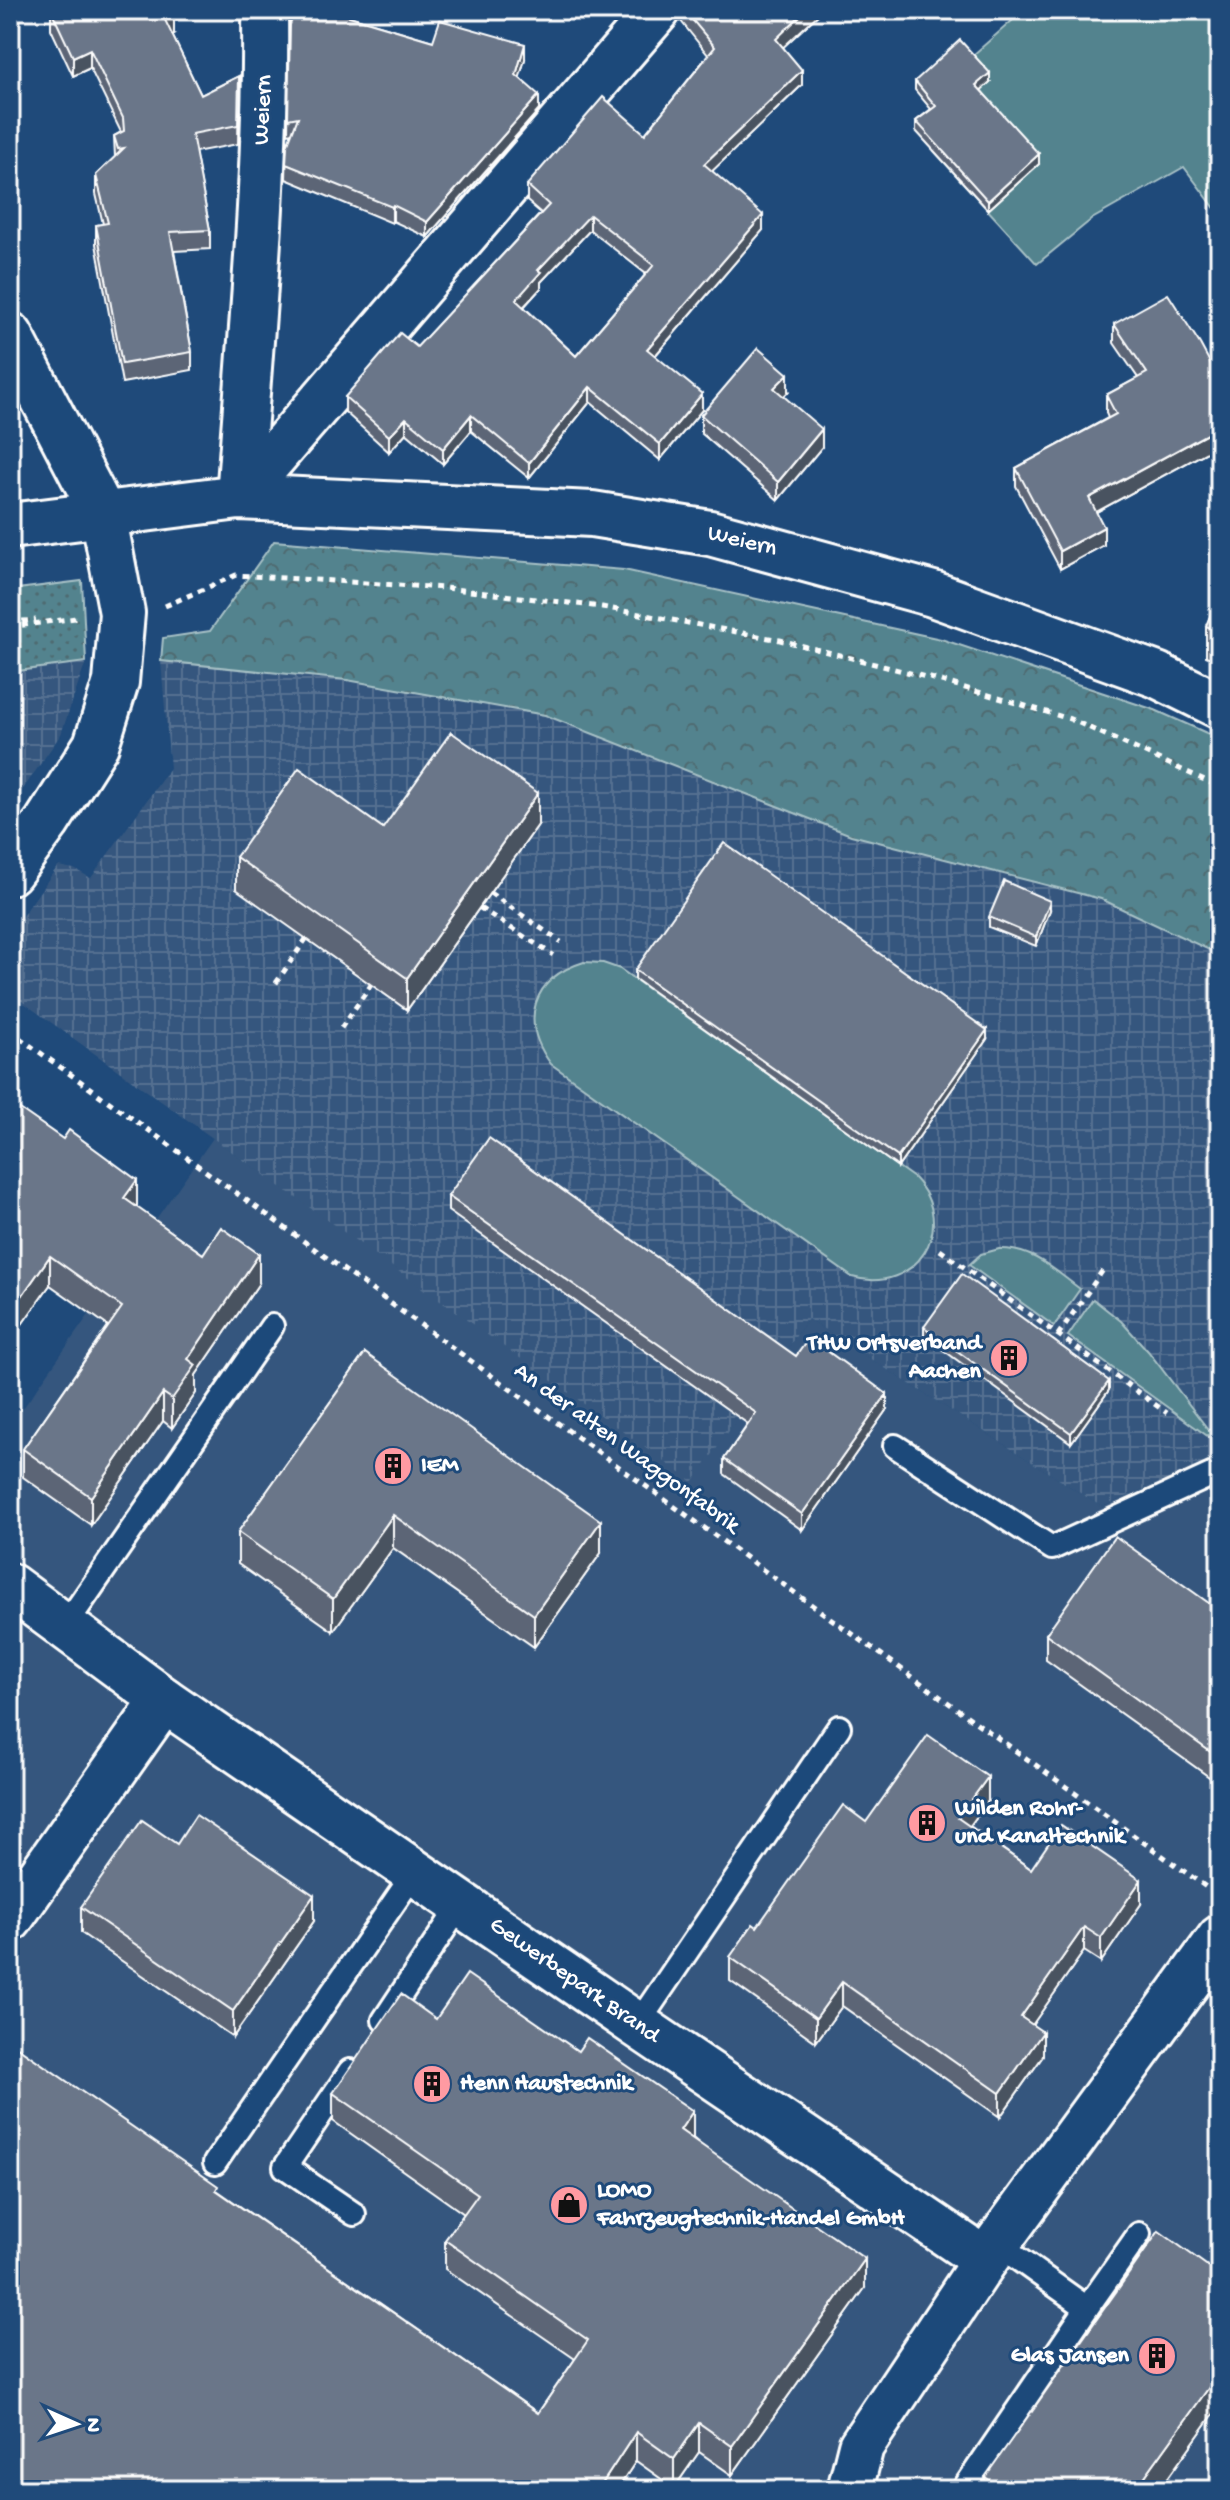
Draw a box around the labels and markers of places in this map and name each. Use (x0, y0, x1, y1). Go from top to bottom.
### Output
place label: THW Ortsverband Aachen (805, 1330, 984, 1387)
building icon: THW Ortsverband Aachen (988, 1337, 1030, 1379)
building icon: IEM (372, 1445, 414, 1487)
place label: IEM (421, 1452, 460, 1481)
place label: Wilden Rohr- und Kanaltechnik (954, 1795, 1128, 1852)
building icon: Wilden Rohr- und Kanaltechnik (906, 1802, 948, 1844)
building icon: Henn Haustechnik (411, 2063, 453, 2105)
place label: Henn Haustechnik (460, 2070, 636, 2099)
place label: LOMO Fahrzeugtechnik-Handel GmbH (596, 2177, 906, 2234)
shop icon: LOMO Fahrzeugtechnik-Handel GmbH (548, 2184, 590, 2226)
building icon: Glas Jansen (1136, 2335, 1178, 2377)
place label: Glas Jansen (1011, 2342, 1130, 2371)

